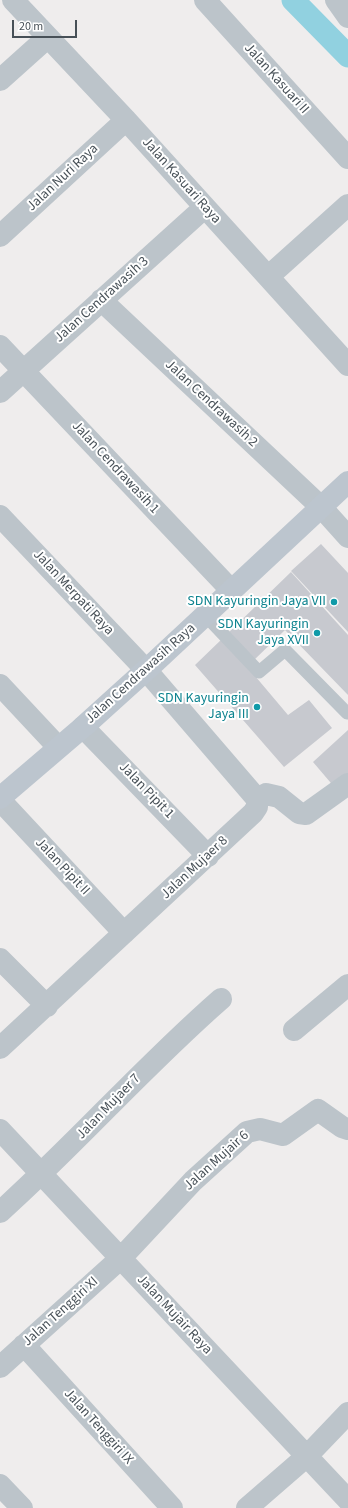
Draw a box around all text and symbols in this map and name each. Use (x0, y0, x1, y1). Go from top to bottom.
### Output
scale bar (14, 12, 79, 38)
text: 20 m (19, 18, 43, 35)
street label: Jalan Kasuari II (240, 40, 312, 118)
street label: Jalan Kasuari Raya (138, 135, 224, 227)
street label: Jalan Nuri Raya (24, 141, 102, 215)
street label: Jalan Cendrawasih 3 (52, 253, 152, 347)
street label: Jalan Cendrawasih 2 (161, 357, 261, 451)
street label: Jalan Cendrawasih 1 (68, 418, 162, 518)
street label: Jalan Merpati Raya (29, 547, 117, 639)
place label: SDN Kayuringin Jaya VII (187, 594, 326, 610)
marker: SDN Kayuringin Jaya VII (329, 597, 339, 607)
place label: SDN Kayuringin Jaya XVII (218, 617, 309, 650)
street label: Jalan Cendrawasih Raya (83, 620, 199, 728)
marker: SDN Kayuringin Jaya XVII (312, 628, 322, 638)
place label: SDN Kayuringin Jaya III (158, 691, 249, 724)
marker: SDN Kayuringin Jaya III (252, 702, 262, 712)
street label: Jalan Pipit 1 (115, 759, 177, 823)
street label: Jalan Mujaer 8 (158, 833, 232, 903)
street label: Jalan Pipit II (31, 835, 93, 899)
street label: Jalan Mujaer 7 (74, 1071, 144, 1143)
street label: Jalan Mujair 6 (181, 1128, 253, 1194)
street label: Jalan Mujair Raya (133, 1272, 215, 1358)
street label: Jalan Tenggiri XI (20, 1274, 102, 1350)
street label: Jalan Tenggiri IX (60, 1386, 136, 1468)

